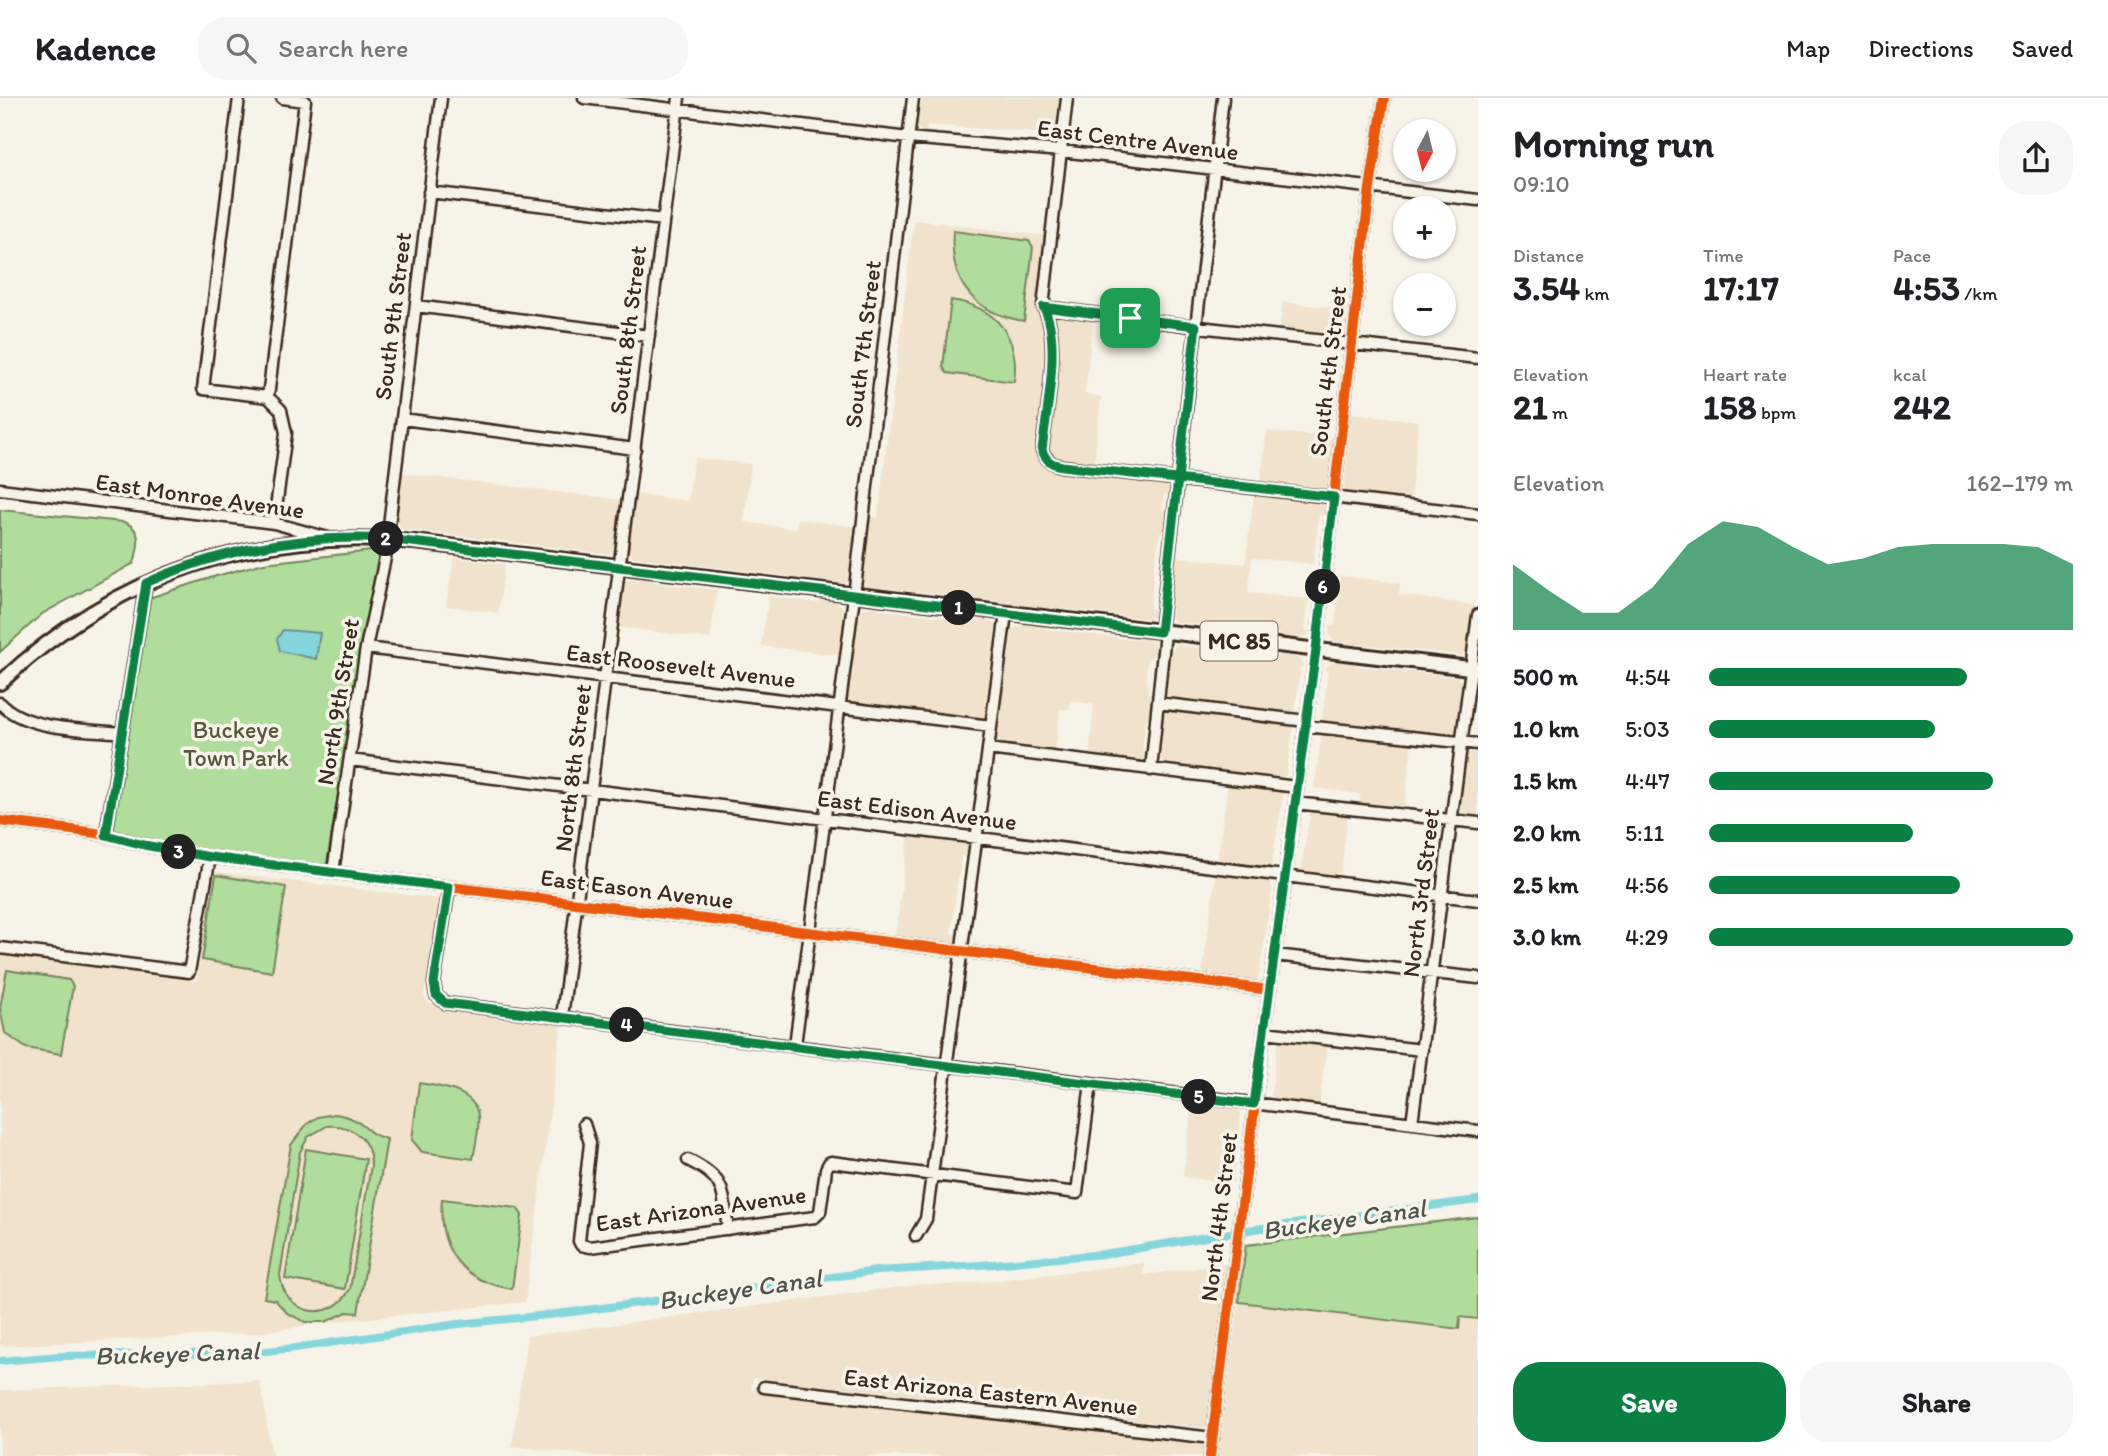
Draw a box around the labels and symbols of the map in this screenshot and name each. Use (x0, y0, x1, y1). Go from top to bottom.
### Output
street label: East Centre Avenue (1036, 113, 1240, 166)
north arrow (1393, 119, 1456, 182)
street label: South 9th Street (368, 230, 417, 402)
street label: South 8th Street (603, 244, 652, 416)
street label: South 7th Street (838, 258, 887, 429)
street label: South 4th Street (1303, 284, 1352, 458)
pin (1100, 288, 1160, 348)
street label: East Monroe Avenue (94, 467, 306, 524)
pin: 2 (368, 522, 404, 556)
pin: 6 (1306, 570, 1340, 604)
pin: 1 (942, 590, 976, 626)
street label: North 9th Street (310, 617, 365, 787)
road number: MC 85 (1200, 622, 1278, 660)
street label: East Roosevelt Avenue (565, 637, 797, 694)
street label: North 8th Street (548, 682, 597, 854)
park label: Buckeye Town Park (183, 715, 289, 772)
street label: East Edison Avenue (816, 783, 1018, 836)
street label: North 3rd Street (1396, 807, 1445, 979)
pin: 3 (162, 834, 196, 870)
street label: East Eason Avenue (539, 862, 735, 915)
pin: 4 (610, 1007, 644, 1042)
pin: 5 (1182, 1080, 1216, 1114)
street label: North 4th Street (1194, 1131, 1243, 1303)
street label: East Arizona Avenue (594, 1179, 808, 1238)
water label: Buckeye Canal (1260, 1191, 1429, 1246)
water label: Buckeye Canal (656, 1261, 825, 1316)
water label: Buckeye Canal (94, 1334, 262, 1372)
street label: East Arizona Eastern Avenue (843, 1362, 1139, 1421)

